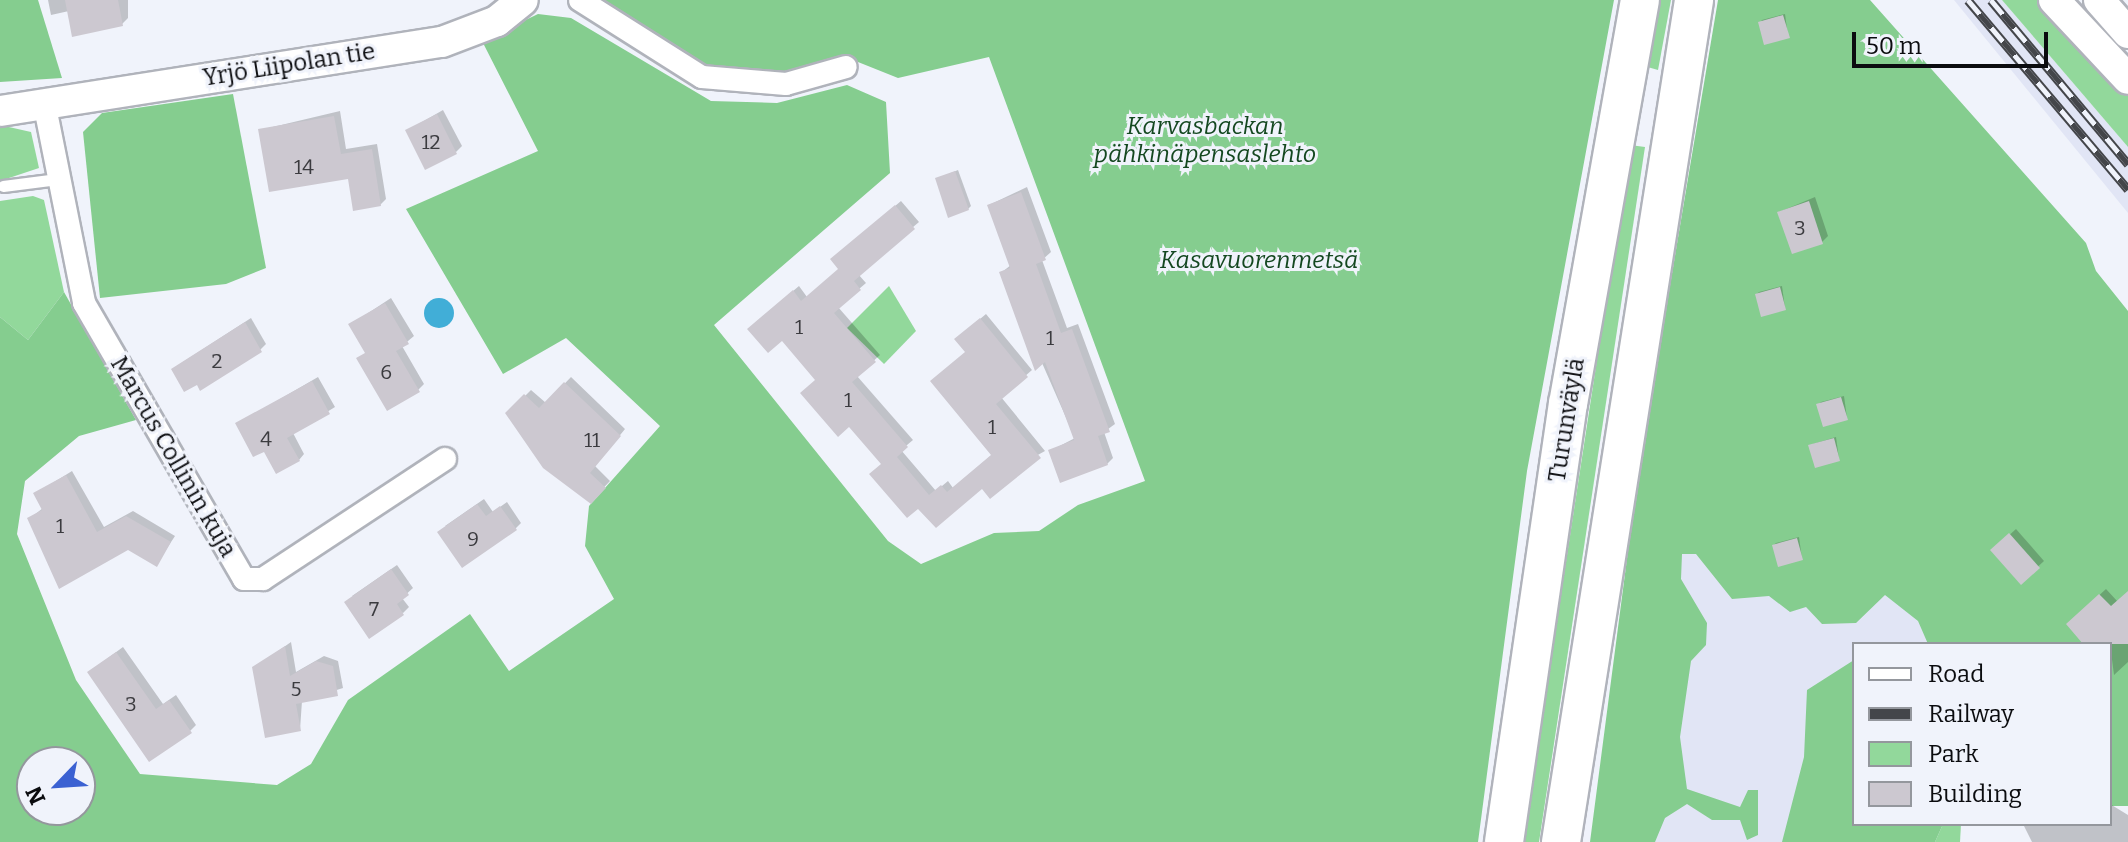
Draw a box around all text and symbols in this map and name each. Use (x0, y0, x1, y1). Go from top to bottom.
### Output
scale bar (1856, 16, 2052, 66)
text: 50 m (1866, 32, 1922, 60)
street label: Yrjö Liipolan tie (201, 37, 377, 93)
park label: Karvasbackan pähkinäpensaslehto (1094, 113, 1316, 169)
house number: 12 (422, 130, 440, 154)
house number: 14 (294, 155, 314, 179)
house number: 3 (1794, 216, 1806, 240)
park label: Kasavuorenmetsä (1160, 247, 1358, 275)
house number: 1 (795, 315, 803, 339)
house number: 1 (1046, 326, 1054, 350)
house number: 2 (212, 349, 222, 373)
street label: Marcus Collinin kuja (104, 352, 242, 562)
street label: Turunväylä (1543, 356, 1591, 484)
house number: 6 (380, 360, 392, 384)
house number: 1 (844, 388, 852, 412)
house number: 1 (988, 415, 996, 439)
house number: 4 (260, 427, 272, 451)
house number: 11 (584, 428, 600, 452)
house number: 1 (56, 514, 64, 538)
house number: 9 (467, 527, 479, 551)
house number: 7 (369, 597, 379, 621)
legend (1852, 642, 2112, 826)
text: Road (1928, 660, 1984, 688)
house number: 5 (291, 677, 301, 701)
house number: 3 (125, 692, 137, 716)
text: Railway (1928, 700, 2014, 728)
text: Park (1928, 740, 1979, 768)
north arrow (16, 746, 96, 826)
text: Building (1928, 780, 2022, 808)
text: N (20, 782, 51, 809)

